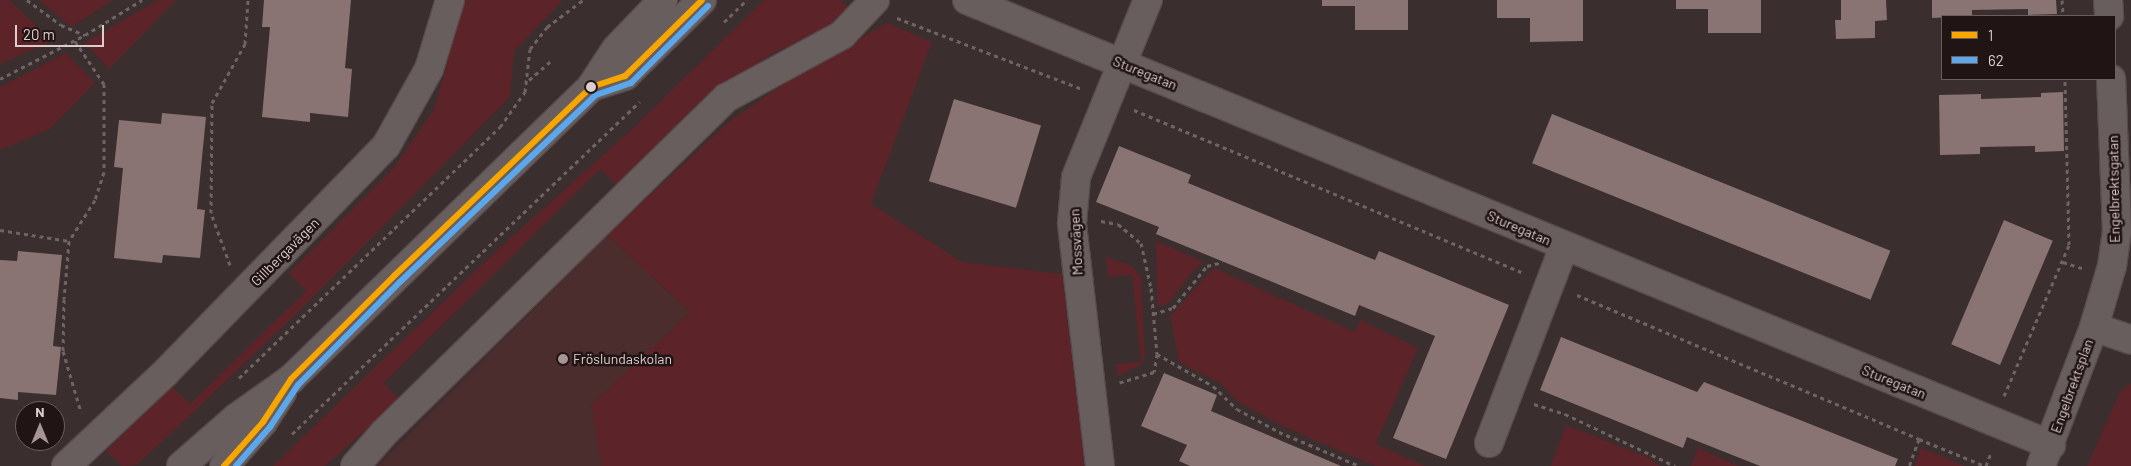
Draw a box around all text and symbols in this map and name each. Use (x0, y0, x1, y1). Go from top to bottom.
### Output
scale bar (18, 15, 106, 47)
legend (1941, 15, 2116, 80)
text: 20 m (23, 25, 55, 43)
text: 1 (1988, 26, 1993, 44)
text: 62 (1988, 51, 2004, 69)
street label: Sturegatan (1110, 53, 1180, 93)
unlabelled marker (586, 82, 596, 92)
street label: Engelbrektsgatan (2105, 135, 2123, 243)
street label: Sturegatan (1485, 207, 1553, 249)
street label: Mossvägen (1066, 208, 1086, 276)
street label: Gillbergavägen (248, 215, 322, 289)
street label: Engelbrektsplan (2047, 337, 2097, 435)
place label: Fröslundaskolan (573, 351, 672, 367)
marker: Fröslundaskolan (557, 353, 569, 365)
street label: Sturegatan (1859, 362, 1929, 402)
north arrow (15, 401, 65, 451)
text: N (35, 403, 45, 420)

